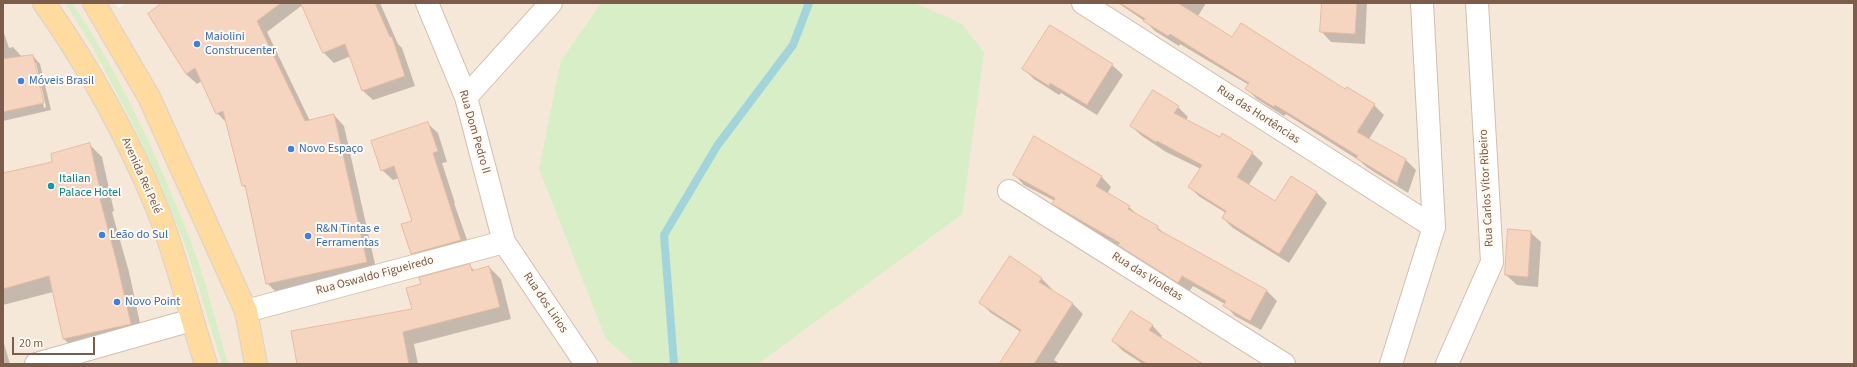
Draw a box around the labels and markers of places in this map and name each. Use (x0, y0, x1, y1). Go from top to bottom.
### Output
place label: Maiolini Construcenter (205, 30, 276, 58)
marker: Maiolini Construcenter (192, 39, 202, 49)
place label: Móveis Brasil (29, 74, 94, 88)
marker: Móveis Brasil (16, 76, 26, 86)
place label: Novo Espaço (299, 142, 363, 156)
marker: Novo Espaço (286, 144, 296, 154)
place label: Italian Palace Hotel (59, 172, 121, 200)
marker: Italian Palace Hotel (46, 181, 56, 191)
place label: R&N Tintas e Ferramentas (316, 222, 379, 250)
place label: Leão do Sul (110, 228, 168, 242)
marker: Leão do Sul (97, 230, 107, 240)
marker: R&N Tintas e Ferramentas (303, 231, 313, 241)
place label: Novo Point (125, 295, 180, 309)
marker: Novo Point (112, 297, 122, 307)

